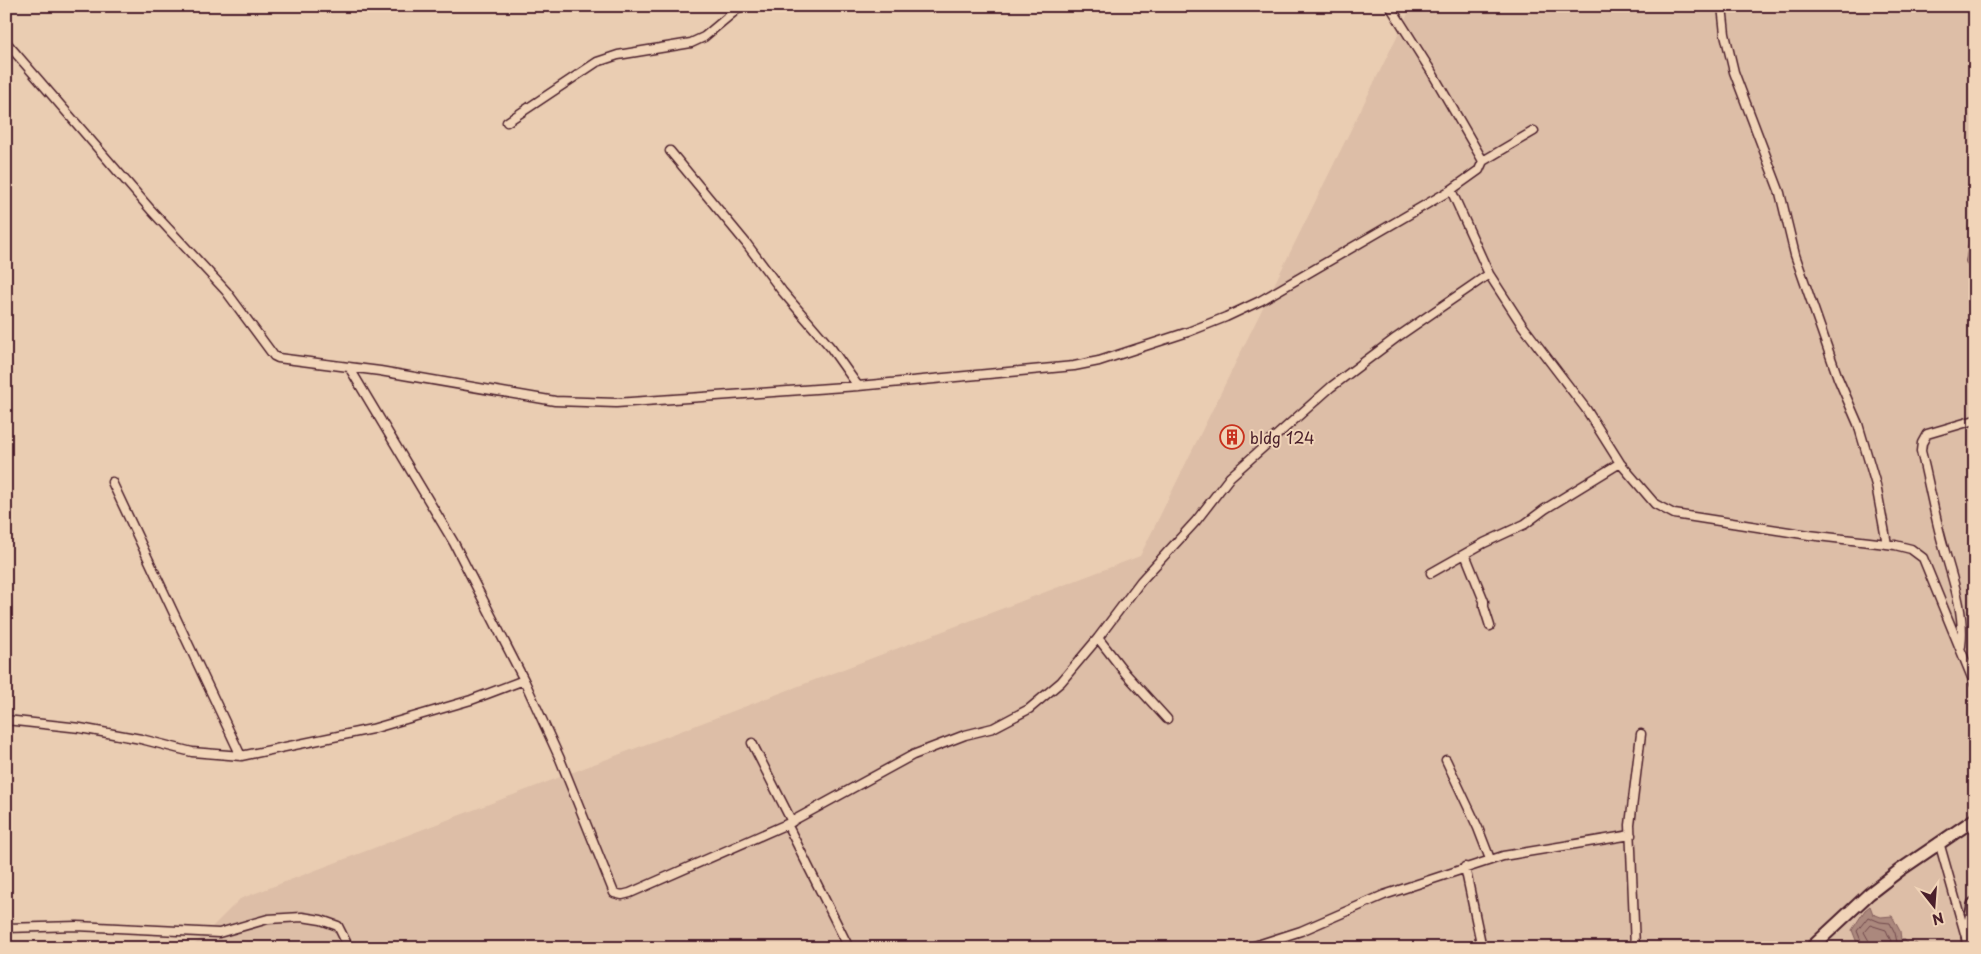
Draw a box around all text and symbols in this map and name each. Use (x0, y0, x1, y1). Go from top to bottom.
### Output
building icon: bldg 124 (1219, 424, 1245, 450)
place label: bldg 124 (1250, 425, 1315, 449)
north arrow (1908, 882, 1958, 932)
text: N (1930, 907, 1946, 931)

